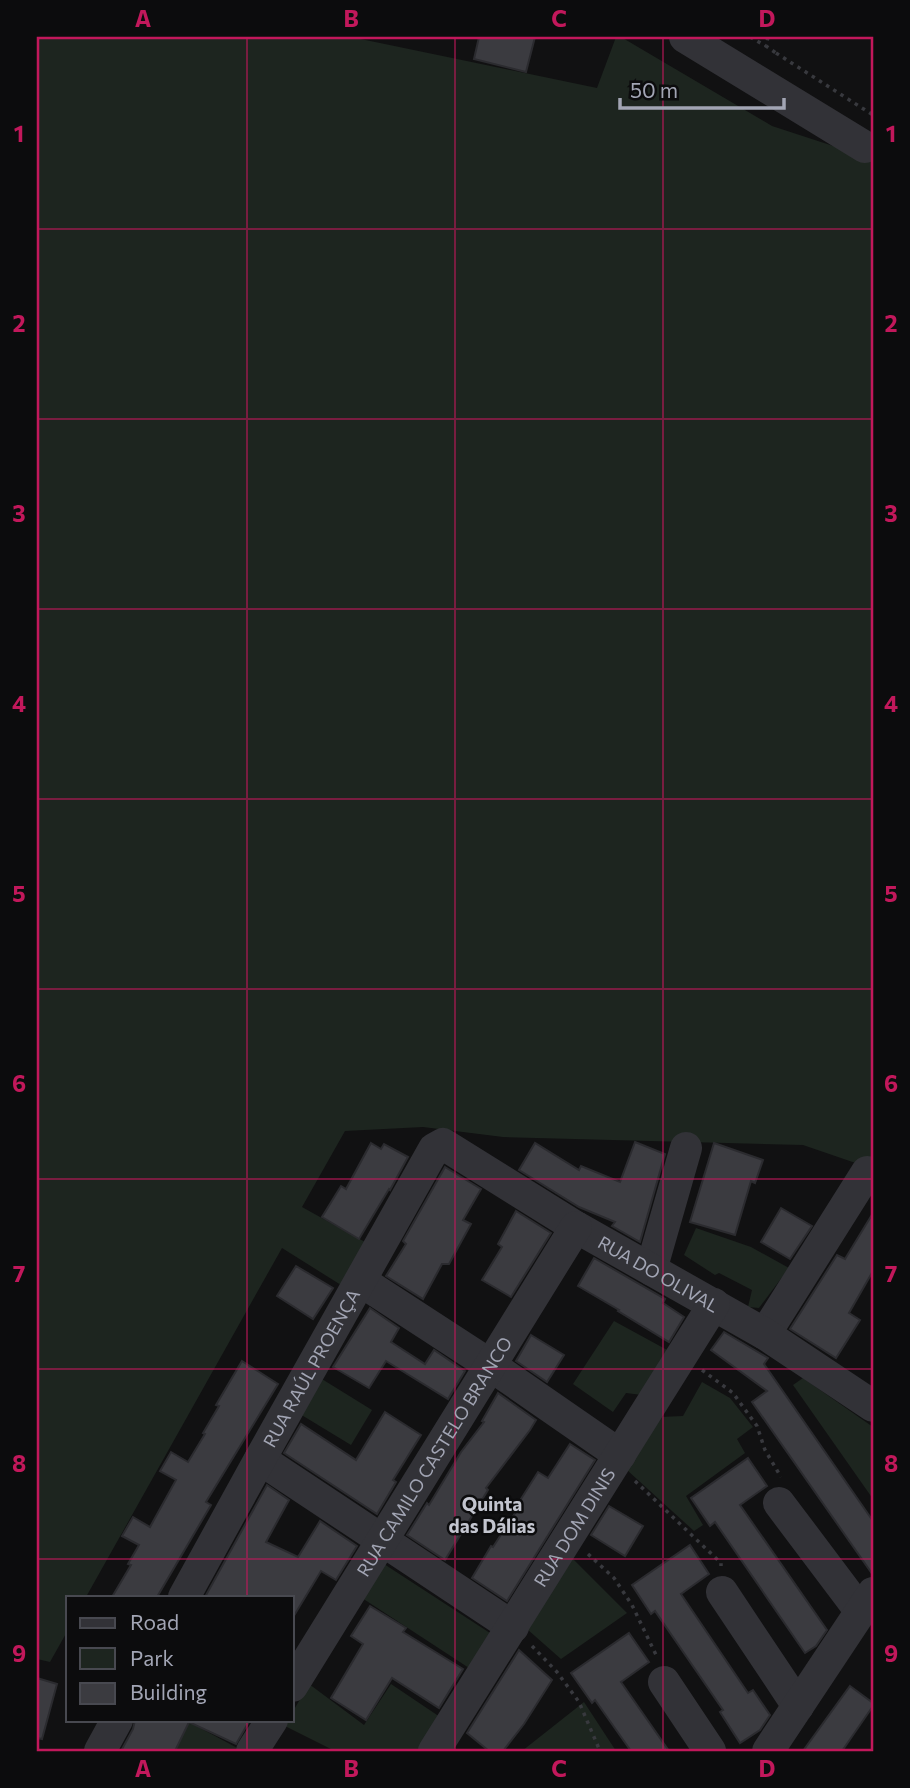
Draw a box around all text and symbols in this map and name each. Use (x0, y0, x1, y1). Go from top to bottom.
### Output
text: A (135, 4, 152, 32)
text: B (343, 4, 359, 32)
text: C (551, 4, 567, 32)
text: D (759, 4, 776, 32)
scale bar (620, 66, 784, 110)
text: 50 m (630, 77, 678, 102)
text: 1 (14, 119, 24, 147)
text: 1 (886, 119, 896, 147)
text: 2 (12, 309, 26, 337)
text: 2 (884, 309, 898, 337)
text: 3 (12, 499, 26, 527)
text: 3 (884, 499, 898, 527)
text: 4 (12, 689, 26, 717)
text: 4 (884, 689, 898, 717)
text: 5 (12, 879, 26, 907)
text: 5 (884, 879, 898, 907)
text: 6 (12, 1069, 26, 1097)
text: 6 (884, 1069, 898, 1097)
street label: RUA DO OLIVAL (594, 1231, 723, 1317)
text: 7 (13, 1259, 25, 1287)
text: 7 (885, 1259, 897, 1287)
street label: RUA RAÚL PROENÇA (258, 1285, 364, 1451)
street label: RUA CAMILO CASTELO BRANCO (352, 1333, 516, 1580)
text: 8 (12, 1449, 26, 1477)
text: 8 (884, 1449, 898, 1477)
street label: RUA DOM DINIS (529, 1464, 620, 1591)
district label: Quinta das Dálias (449, 1492, 536, 1537)
legend (66, 1596, 294, 1722)
text: Road (130, 1609, 179, 1634)
text: 9 (12, 1639, 26, 1667)
text: 9 (884, 1639, 898, 1667)
text: Park (130, 1645, 174, 1670)
text: Building (130, 1679, 207, 1704)
text: A (135, 1754, 152, 1782)
text: B (343, 1754, 359, 1782)
text: C (551, 1754, 567, 1782)
text: D (759, 1754, 776, 1782)

